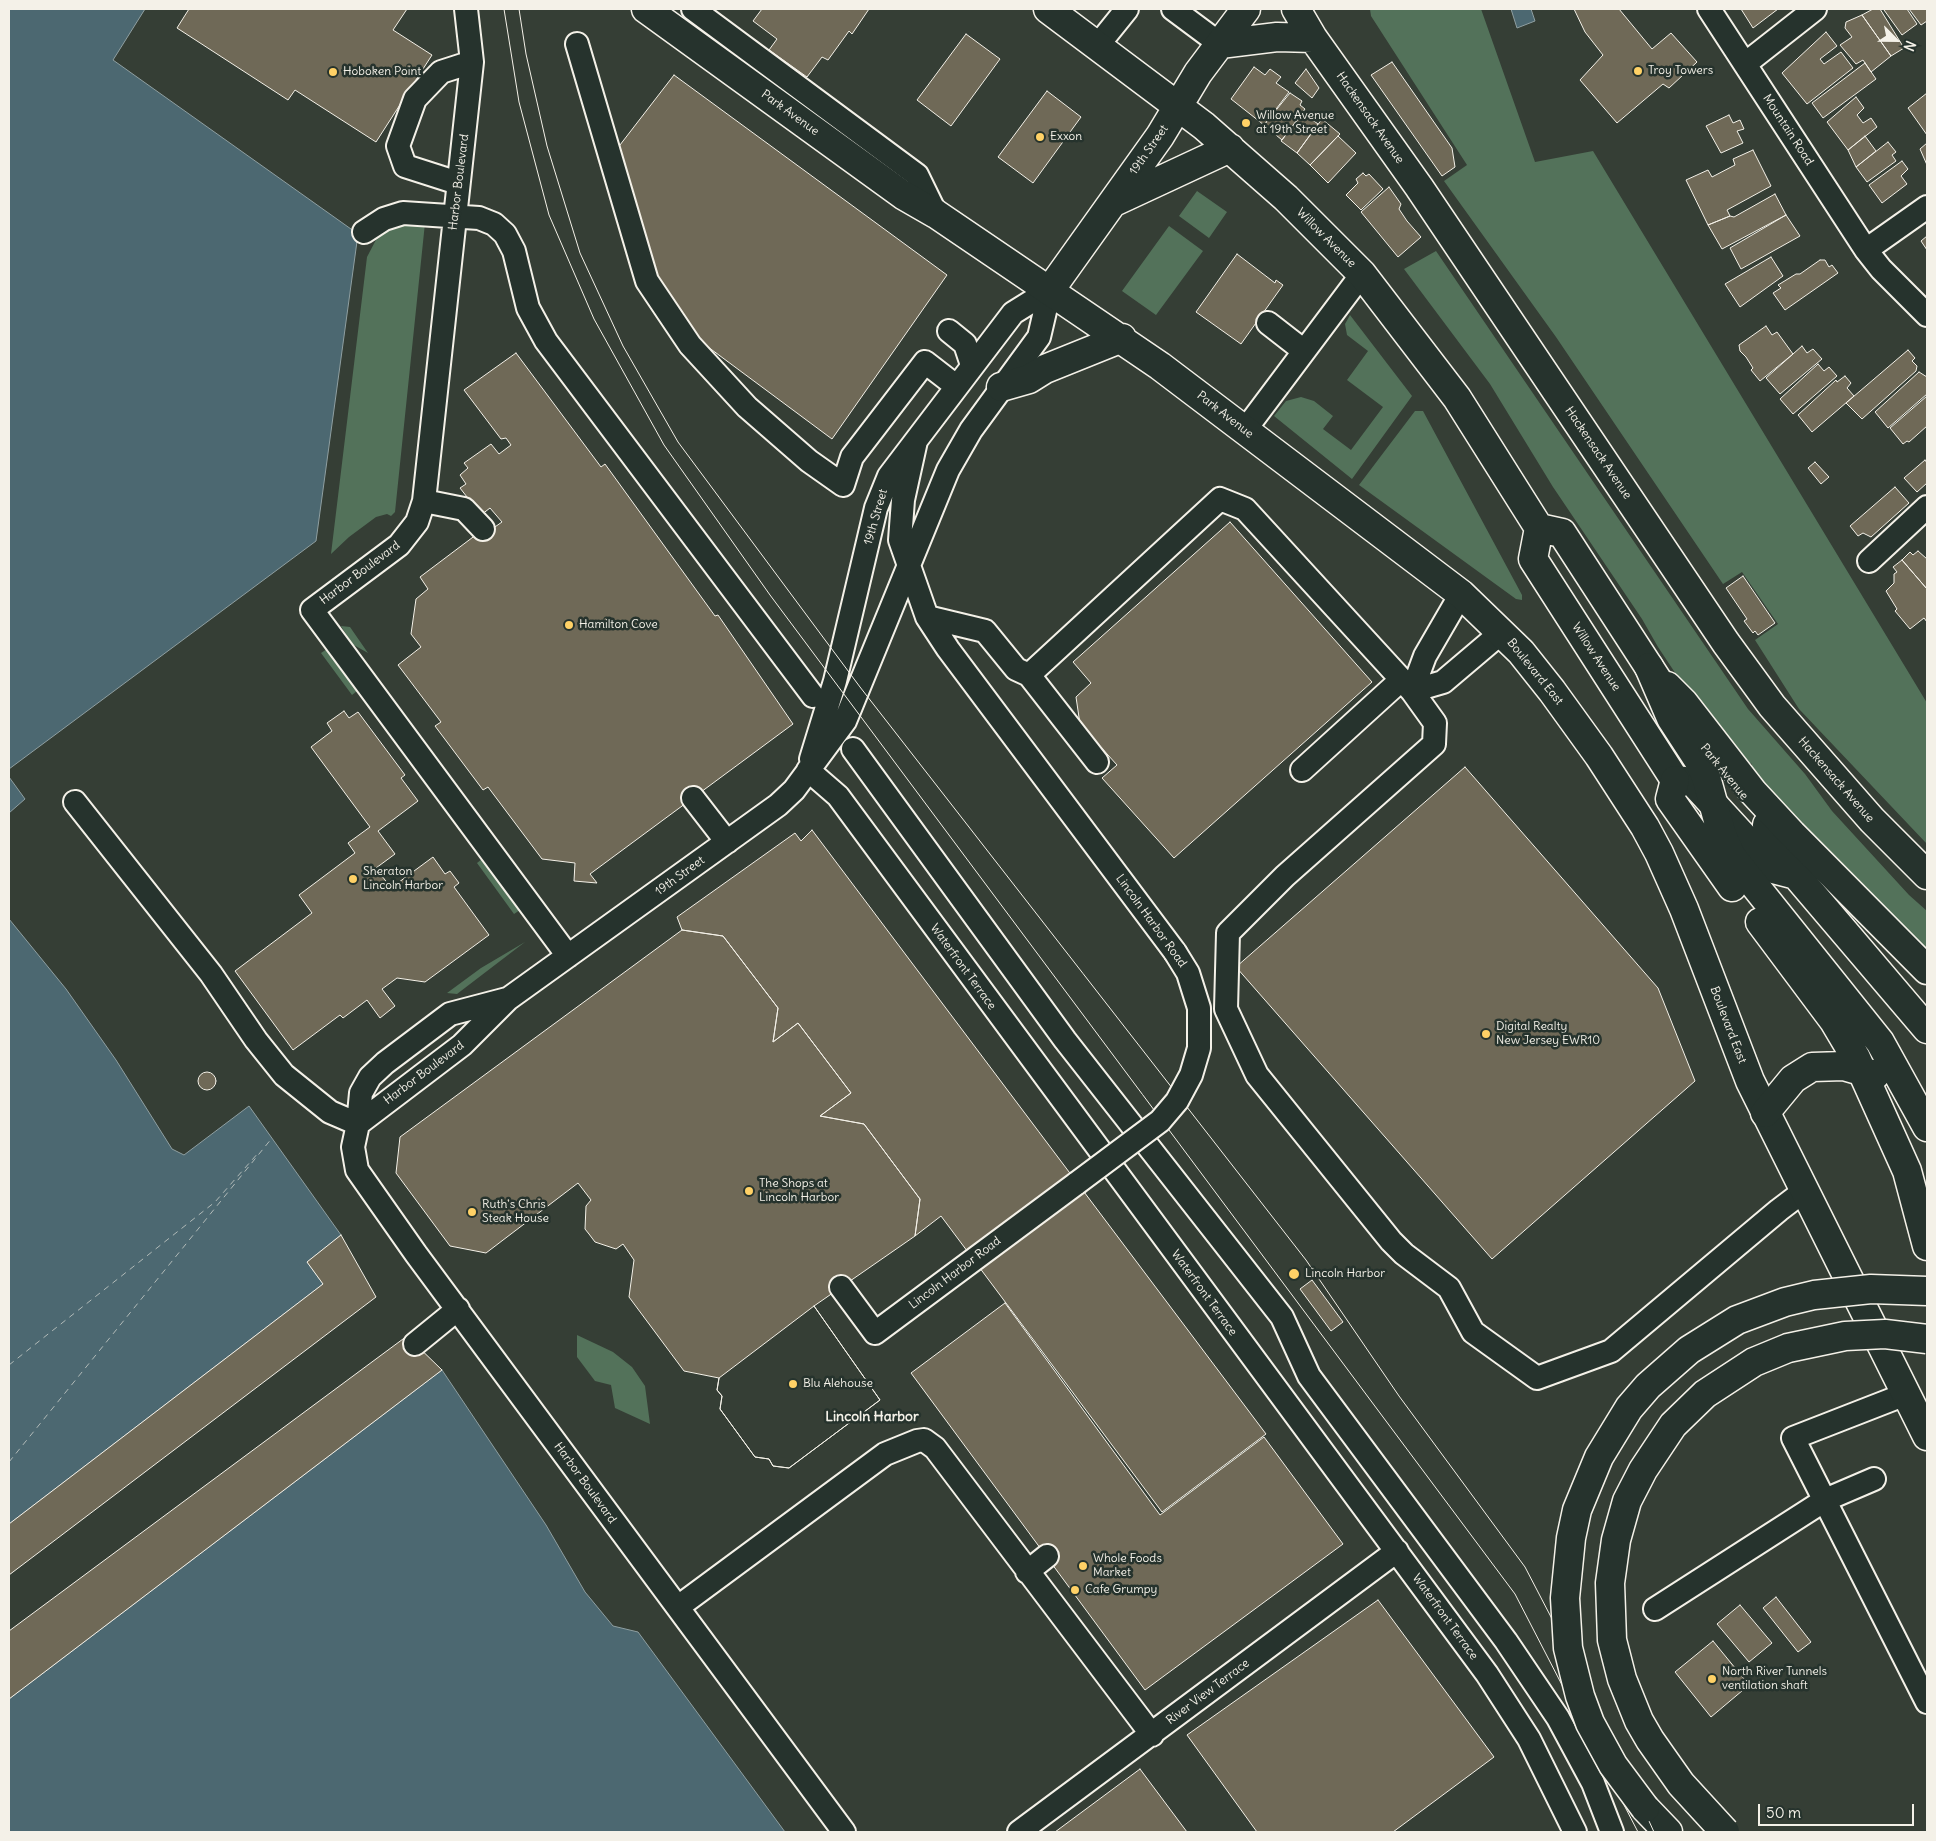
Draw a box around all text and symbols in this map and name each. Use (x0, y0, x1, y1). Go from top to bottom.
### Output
north arrow (1871, 15, 1921, 65)
text: N (1900, 38, 1920, 54)
place label: Troy Towers (1648, 64, 1713, 78)
place label: Hoboken Point (343, 65, 421, 79)
marker: Troy Towers (1632, 65, 1644, 77)
marker: Hoboken Point (327, 66, 339, 78)
street label: Hackensack Avenue (1333, 69, 1407, 167)
street label: Park Avenue (758, 87, 822, 139)
street label: Mountain Road (1760, 92, 1816, 168)
place label: Willow Avenue at 19th Street (1256, 109, 1334, 137)
marker: Willow Avenue at 19th Street (1240, 117, 1252, 129)
street label: 19th Street (1127, 122, 1171, 178)
place label: Exxon (1050, 130, 1082, 144)
marker: Exxon (1034, 131, 1046, 143)
street label: Harbor Boulevard (446, 133, 472, 231)
street label: Willow Avenue (1293, 205, 1359, 271)
street label: Park Avenue (1194, 388, 1256, 442)
street label: Hackensack Avenue (1562, 404, 1634, 502)
street label: 19th Street (861, 487, 891, 547)
street label: Harbor Boulevard (317, 538, 403, 608)
place label: Hamilton Cove (579, 618, 658, 632)
marker: Hamilton Cove (563, 619, 575, 631)
street label: Willow Avenue (1569, 620, 1623, 694)
street label: Boulevard East (1504, 636, 1566, 708)
street label: Hackensack Avenue (1795, 734, 1877, 826)
street label: Park Avenue (1697, 741, 1751, 803)
street label: 19th Street (653, 853, 707, 899)
place label: Sheraton Lincoln Harbor (363, 865, 443, 893)
street label: Lincoln Harbor Road (1113, 872, 1189, 970)
marker: Sheraton Lincoln Harbor (347, 873, 359, 885)
street label: Waterfront Terrace (927, 921, 999, 1013)
street label: Boulevard East (1707, 984, 1749, 1066)
place label: Digital Realty New Jersey EWR10 (1496, 1020, 1600, 1048)
marker: Digital Realty New Jersey EWR10 (1480, 1028, 1492, 1040)
street label: Harbor Boulevard (381, 1038, 467, 1108)
place label: The Shops at Lincoln Harbor (759, 1177, 839, 1205)
marker: The Shops at Lincoln Harbor (743, 1185, 755, 1197)
place label: Ruth's Chris Steak House (482, 1198, 549, 1226)
marker: Ruth's Chris Steak House (466, 1206, 478, 1218)
street label: Lincoln Harbor Road (906, 1234, 1004, 1312)
street label: Waterfront Terrace (1168, 1247, 1240, 1339)
marker: Lincoln Harbor (1287, 1267, 1301, 1281)
place label: Lincoln Harbor (1305, 1267, 1385, 1281)
place label: Blu Alehouse (803, 1377, 873, 1391)
marker: Blu Alehouse (787, 1378, 799, 1390)
district label: Lincoln Harbor (825, 1409, 919, 1425)
street label: Harbor Boulevard (551, 1440, 619, 1526)
place label: Whole Foods Market (1093, 1552, 1162, 1580)
marker: Whole Foods Market (1077, 1560, 1089, 1572)
street label: Waterfront Terrace (1409, 1571, 1481, 1663)
place label: Cafe Grumpy (1085, 1583, 1157, 1597)
marker: Cafe Grumpy (1069, 1584, 1081, 1596)
street label: River View Terrace (1164, 1656, 1252, 1728)
place label: North River Tunnels ventilation shaft (1722, 1665, 1827, 1693)
marker: North River Tunnels ventilation shaft (1706, 1673, 1718, 1685)
scale bar (1761, 1794, 1917, 1826)
text: 50 m (1766, 1803, 1801, 1822)

